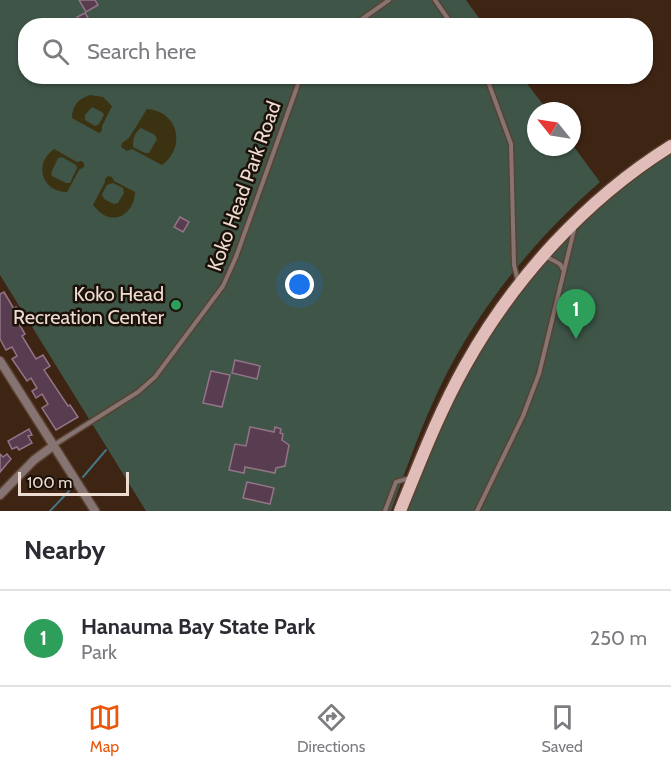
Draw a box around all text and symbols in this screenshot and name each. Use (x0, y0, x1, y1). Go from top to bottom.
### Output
search box (18, 18, 653, 84)
icon: search (39, 35, 72, 68)
text: Search here (87, 38, 196, 65)
street label: Koko Head Park Road (202, 98, 286, 274)
north arrow (527, 102, 581, 156)
your location (285, 270, 314, 299)
place label: Koko Head Recreation Center (13, 282, 165, 329)
pin: 1 (556, 290, 596, 339)
marker: Koko Head Recreation Center (169, 298, 183, 312)
scale bar (18, 469, 129, 496)
text: 100 m (27, 473, 72, 492)
text: Nearby (24, 534, 105, 566)
text: Hanauma Bay State Park (81, 613, 315, 640)
text: 1 (40, 626, 47, 650)
text: 250 m (590, 626, 647, 650)
text: Park (81, 640, 117, 664)
tab: Map (88, 701, 121, 756)
tab: Directions (297, 701, 365, 756)
tab: Saved (541, 701, 583, 756)

